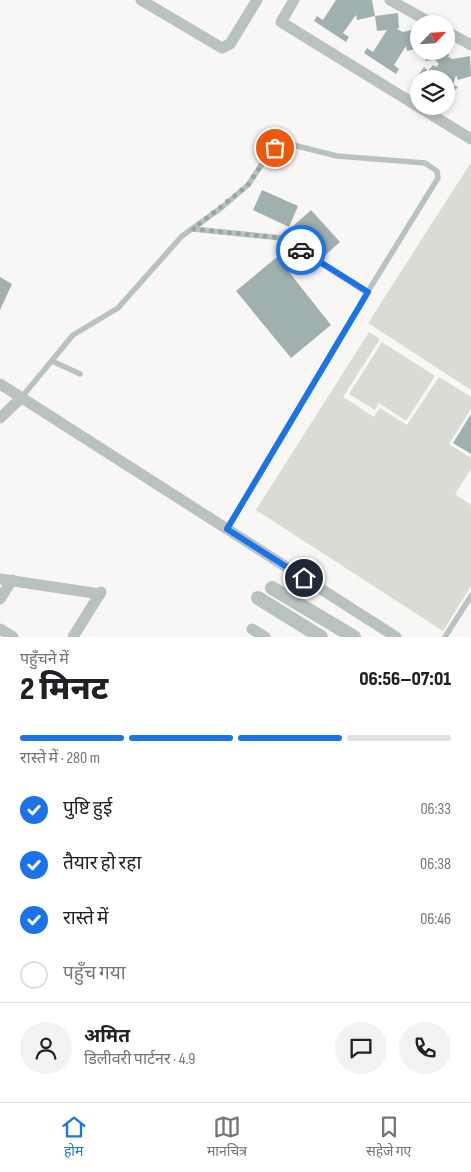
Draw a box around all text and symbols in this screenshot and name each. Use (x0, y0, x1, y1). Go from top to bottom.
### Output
north arrow (410, 15, 455, 60)
map controls (410, 15, 455, 115)
button: layers (410, 70, 455, 115)
pin (254, 127, 296, 169)
icon: bag (261, 134, 289, 162)
courier (276, 225, 326, 275)
icon: car (287, 236, 315, 264)
pin (283, 557, 325, 599)
icon: home (290, 564, 318, 592)
text: पहुँचने में (20, 650, 69, 669)
text: 06:56–07:01 (359, 668, 451, 691)
text: 2 मिनट (20, 670, 108, 709)
text: रास्ते में · 280 m (20, 749, 100, 768)
icon: check (20, 796, 48, 824)
text: पुष्टि हुई (63, 797, 112, 820)
text: 06:33 (420, 800, 451, 819)
icon: check (20, 851, 48, 879)
text: तैयार हो रहा (63, 852, 141, 875)
text: 06:38 (420, 855, 451, 874)
icon: check (20, 906, 48, 934)
text: रास्ते में (63, 907, 108, 930)
text: 06:46 (420, 910, 451, 929)
text: पहुँच गया (63, 962, 126, 985)
button: person (20, 1022, 72, 1074)
button: chat (335, 1022, 387, 1074)
button: phone (399, 1022, 451, 1074)
text: अमित (84, 1025, 130, 1048)
text: डिलीवरी पार्टनर · 4.9 (84, 1050, 195, 1069)
tab: होम (60, 1113, 88, 1162)
tab: मानचित्र (207, 1113, 247, 1162)
tab: सहेजे गए (366, 1113, 411, 1162)

